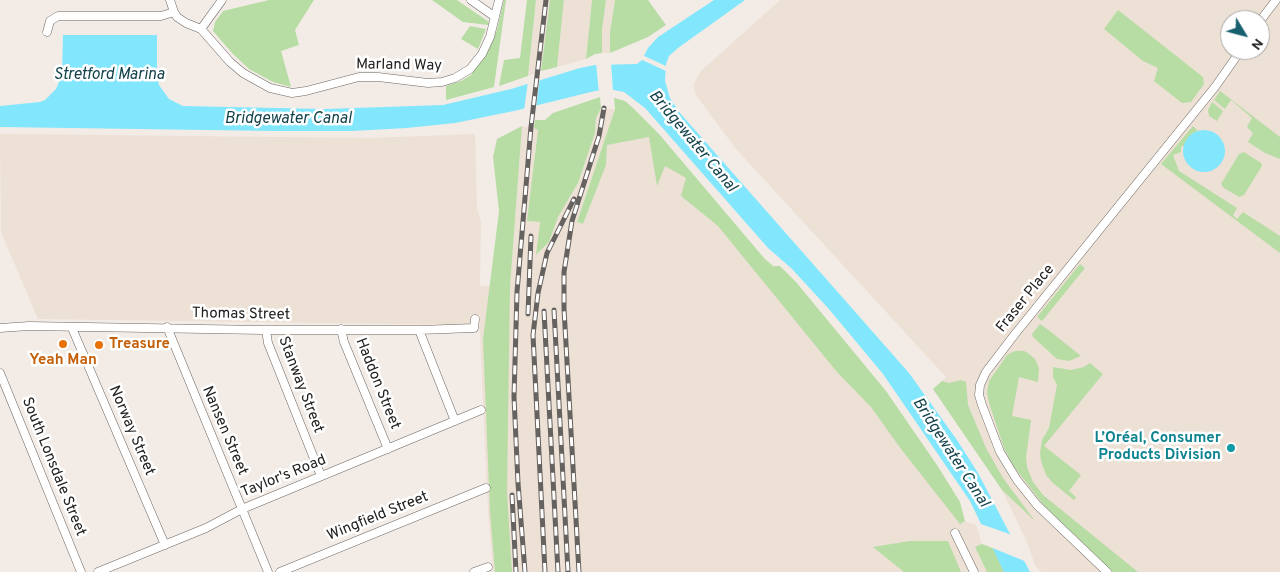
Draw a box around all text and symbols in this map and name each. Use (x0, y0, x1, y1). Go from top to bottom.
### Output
north arrow (1220, 10, 1270, 60)
text: N (1247, 35, 1266, 53)
street label: Marland Way (356, 56, 442, 76)
water label: Stretford Marina (53, 66, 165, 86)
water label: Bridgewater Canal (644, 87, 740, 197)
water label: Bridgewater Canal (224, 110, 352, 130)
street label: Fraser Place (993, 261, 1059, 337)
street label: Thomas Street (192, 305, 290, 325)
street label: Stanway Street (273, 334, 327, 436)
place label: Treasure (109, 336, 170, 354)
street label: Haddon Street (351, 336, 403, 432)
marker: Yeah Man (57, 338, 69, 350)
marker: Treasure (93, 339, 105, 351)
place label: Yeah Man (29, 352, 97, 370)
street label: Norway Street (104, 383, 158, 479)
street label: Nansen Street (197, 384, 251, 478)
water label: Bridgewater Canal (907, 394, 993, 512)
street label: South Lonsdale Street (17, 395, 89, 539)
place label: L’Oréal, Consumer Products Division (1094, 430, 1221, 465)
marker: L’Oréal, Consumer Products Division (1225, 442, 1237, 454)
street label: Taylor's Road (239, 452, 329, 502)
street label: Wingfield Street (325, 489, 431, 545)

